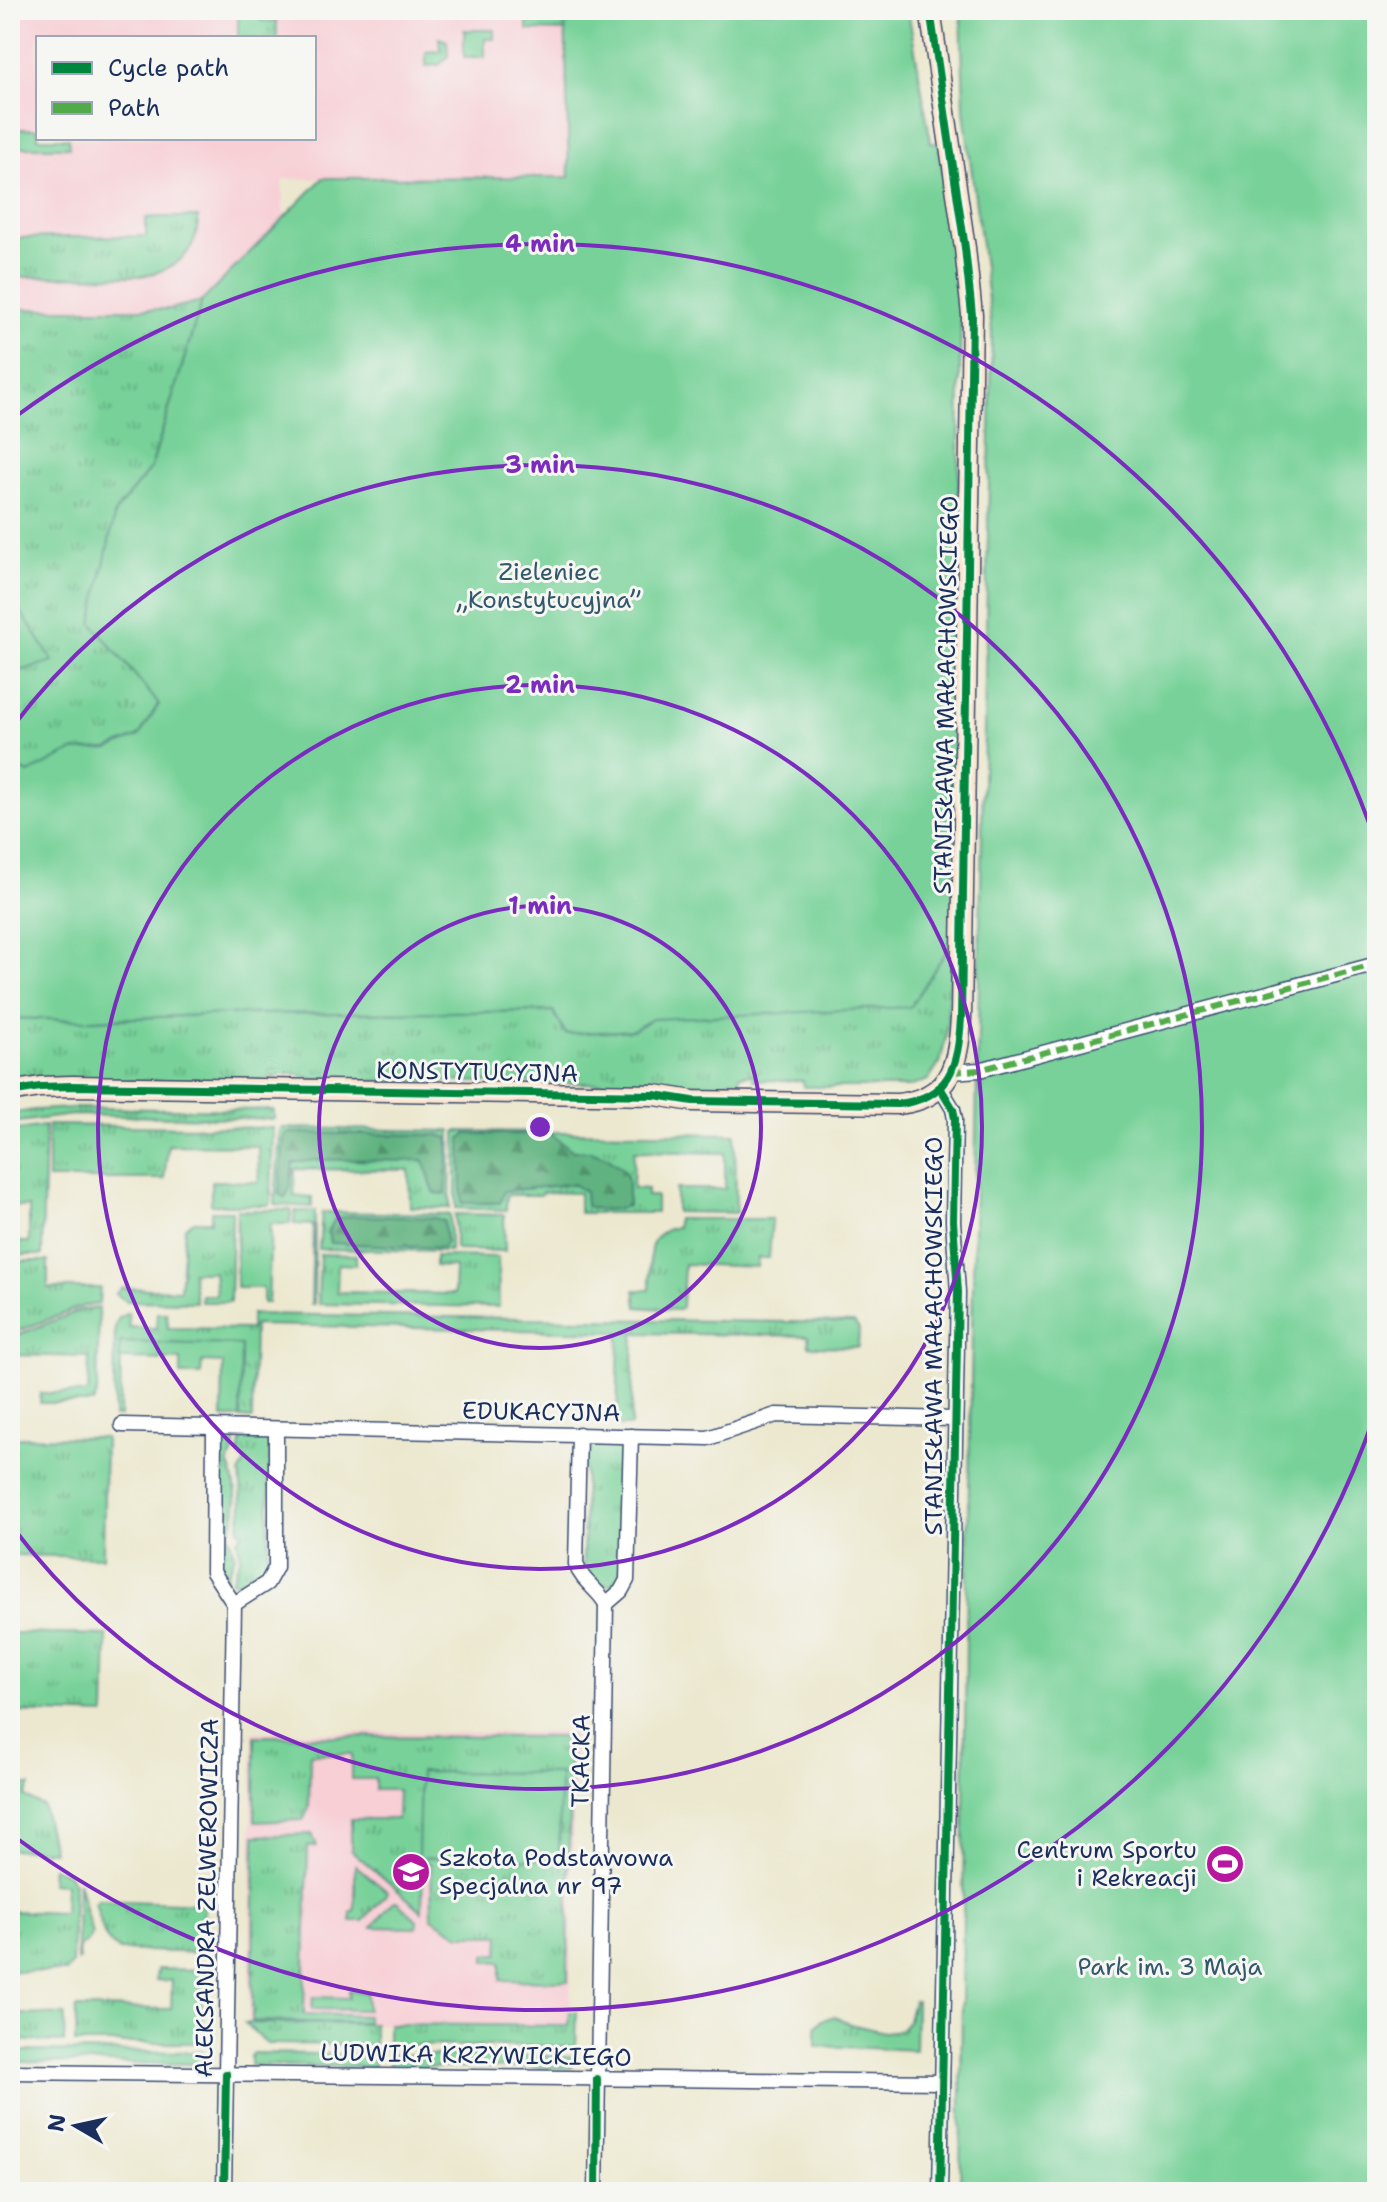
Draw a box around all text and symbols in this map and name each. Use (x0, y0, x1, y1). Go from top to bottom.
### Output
legend (36, 36, 316, 140)
text: Cycle path (108, 52, 229, 84)
text: Path (108, 92, 160, 124)
text: 4 min (505, 228, 575, 260)
text: 3 min (505, 449, 575, 481)
street label: STANISŁAWA MAŁACHOWSKIEGO (927, 495, 965, 895)
park label: Zieleniec „Konstytucyjna” (456, 556, 641, 616)
text: 2 min (505, 669, 575, 701)
text: 1 min (508, 890, 572, 922)
street label: KONSTYTUCYJNA (376, 1054, 578, 1090)
centre of rings (526, 1113, 554, 1141)
street label: STANISŁAWA MAŁACHOWSKIEGO (918, 1137, 950, 1535)
street label: EDUKACYJNA (461, 1395, 621, 1429)
street label: TKACKA (564, 1714, 598, 1808)
street label: ALEKSANDRA ZELWEROWICZA (188, 1718, 226, 2078)
place label: Centrum Sportu i Rekreacji (1016, 1834, 1197, 1894)
place label: Szkoła Podstawowa Specjalna nr 97 (439, 1842, 673, 1902)
sports icon: Centrum Sportu i Rekreacji (1204, 1843, 1246, 1885)
school or university icon: Szkoła Podstawowa Specjalna nr 97 (390, 1851, 432, 1893)
park label: Park im. 3 Maja (1078, 1951, 1262, 1983)
street label: LUDWIKA KRZYWICKIEGO (320, 2036, 632, 2074)
north arrow (36, 2086, 116, 2166)
text: N (41, 2112, 72, 2134)

